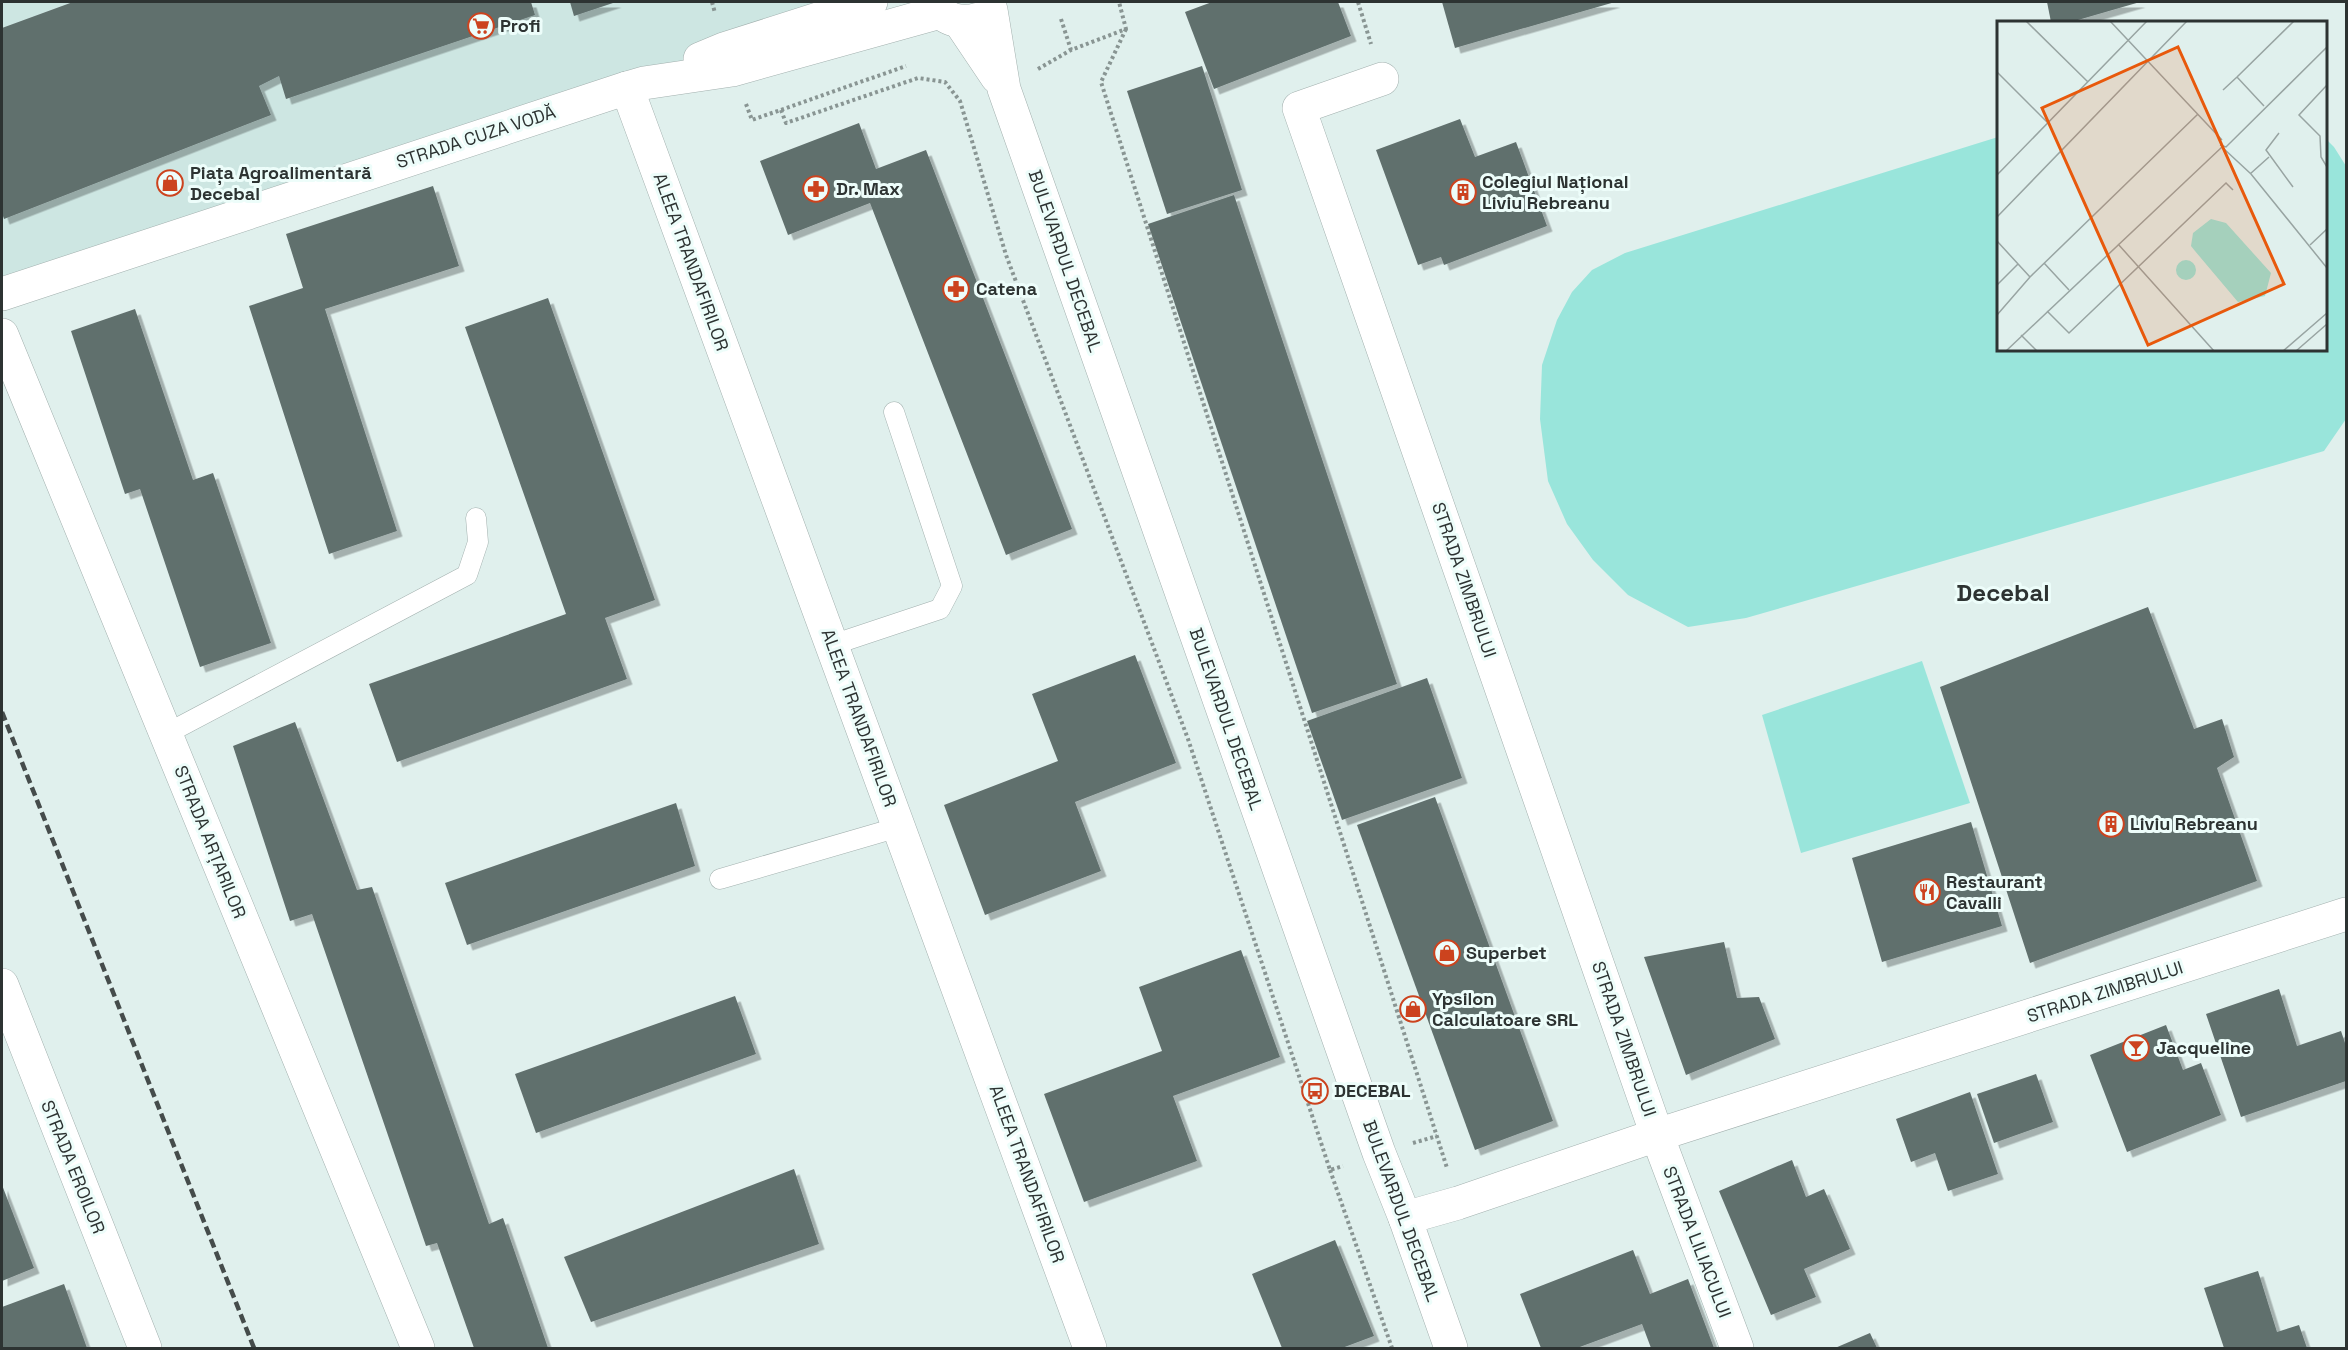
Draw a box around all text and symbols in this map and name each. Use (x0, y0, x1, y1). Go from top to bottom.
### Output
supermarket icon: Profi (466, 11, 496, 41)
place label: Profi (500, 14, 541, 37)
inset map (1997, 21, 2327, 351)
street label: STRADA CUZA VODĂ (393, 100, 558, 173)
place label: Piața Agroalimentară Decebal (190, 161, 372, 205)
street label: BULEVARDUL DECEBAL (1023, 167, 1108, 355)
shop icon: Piața Agroalimentară Decebal (155, 168, 185, 198)
street label: ALEEA TRANDAFIRILOR (649, 170, 734, 354)
place label: Colegiul Național Liviu Rebreanu (1482, 170, 1629, 214)
pharmacy icon: Dr. Max (801, 174, 831, 204)
place label: Dr. Max (836, 177, 900, 200)
building icon: Colegiul Național Liviu Rebreanu (1448, 177, 1478, 207)
pharmacy icon: Catena (941, 274, 971, 304)
place label: Catena (976, 277, 1038, 300)
street label: STRADA ZIMBRULUI (1427, 499, 1502, 661)
district label: Decebal (1956, 577, 2050, 608)
street label: BULEVARDUL DECEBAL (1184, 625, 1269, 813)
street label: ALEEA TRANDAFIRILOR (817, 626, 902, 810)
street label: STRADA ARȚARILOR (169, 762, 252, 922)
building icon: Liviu Rebreanu (2096, 809, 2126, 839)
place label: Liviu Rebreanu (2130, 812, 2258, 835)
place label: Restaurant Cavalli (1946, 870, 2043, 914)
restaurant icon: Restaurant Cavalli (1912, 877, 1942, 907)
shop icon: Superbet (1432, 938, 1462, 968)
place label: Superbet (1466, 941, 1547, 964)
street label: STRADA ZIMBRULUI (2024, 955, 2186, 1028)
street label: STRADA ZIMBRULUI (1587, 958, 1662, 1120)
place label: Ypsilon Calculatoare SRL (1432, 987, 1578, 1031)
shop icon: Ypsilon Calculatoare SRL (1398, 994, 1428, 1024)
bar icon: Jacqueline (2121, 1033, 2151, 1063)
place label: Jacqueline (2156, 1036, 2251, 1059)
bus stop icon: DECEBAL (1300, 1076, 1330, 1106)
place label: DECEBAL (1334, 1079, 1411, 1102)
street label: ALEEA TRANDAFIRILOR (985, 1082, 1070, 1266)
street label: STRADA EROILOR (36, 1097, 111, 1237)
street label: BULEVARDUL DECEBAL (1358, 1117, 1445, 1305)
street label: STRADA LILIACULUI (1658, 1163, 1737, 1321)

